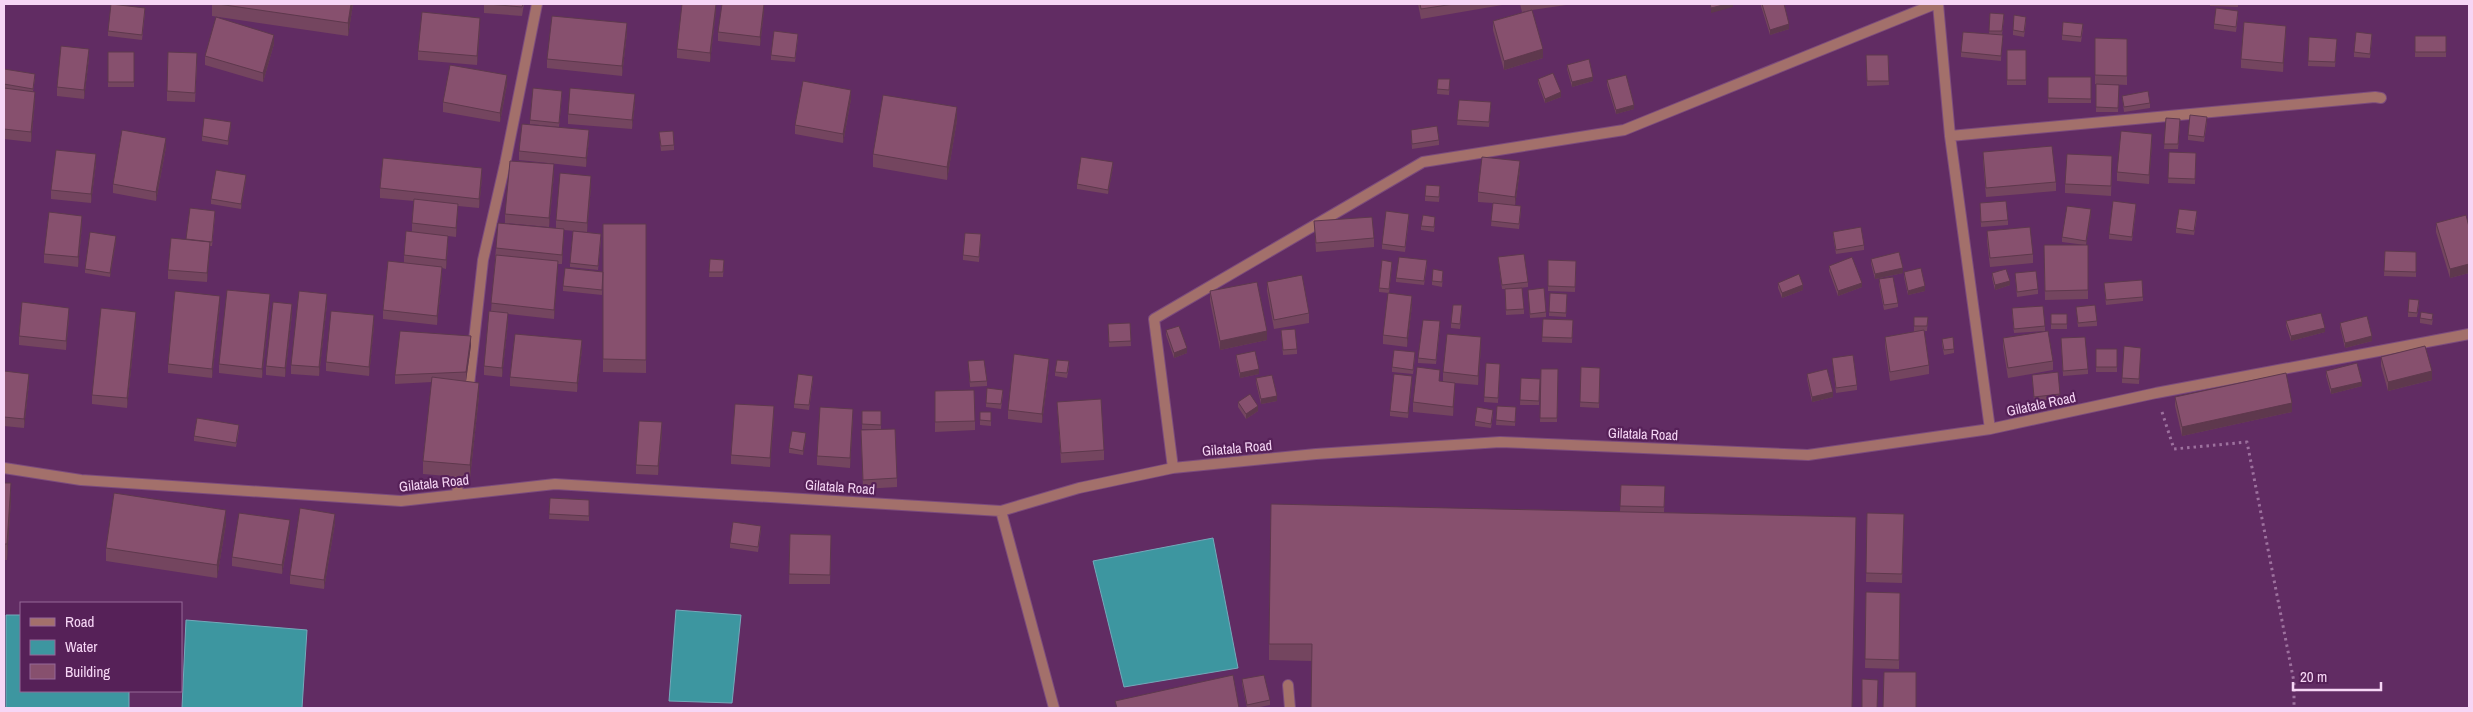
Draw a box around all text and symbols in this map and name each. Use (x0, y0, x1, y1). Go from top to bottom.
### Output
street label: Gilatala Road (2005, 388, 2077, 420)
street label: Gilatala Road (1608, 424, 1678, 444)
street label: Gilatala Road (1201, 436, 1273, 460)
street label: Gilatala Road (398, 470, 470, 496)
street label: Gilatala Road (804, 476, 876, 498)
legend (20, 602, 182, 692)
text: Road (65, 611, 94, 632)
text: Water (65, 636, 97, 657)
scale bar (2293, 660, 2380, 692)
text: Building (65, 661, 110, 682)
text: 20 m (2300, 666, 2327, 687)

